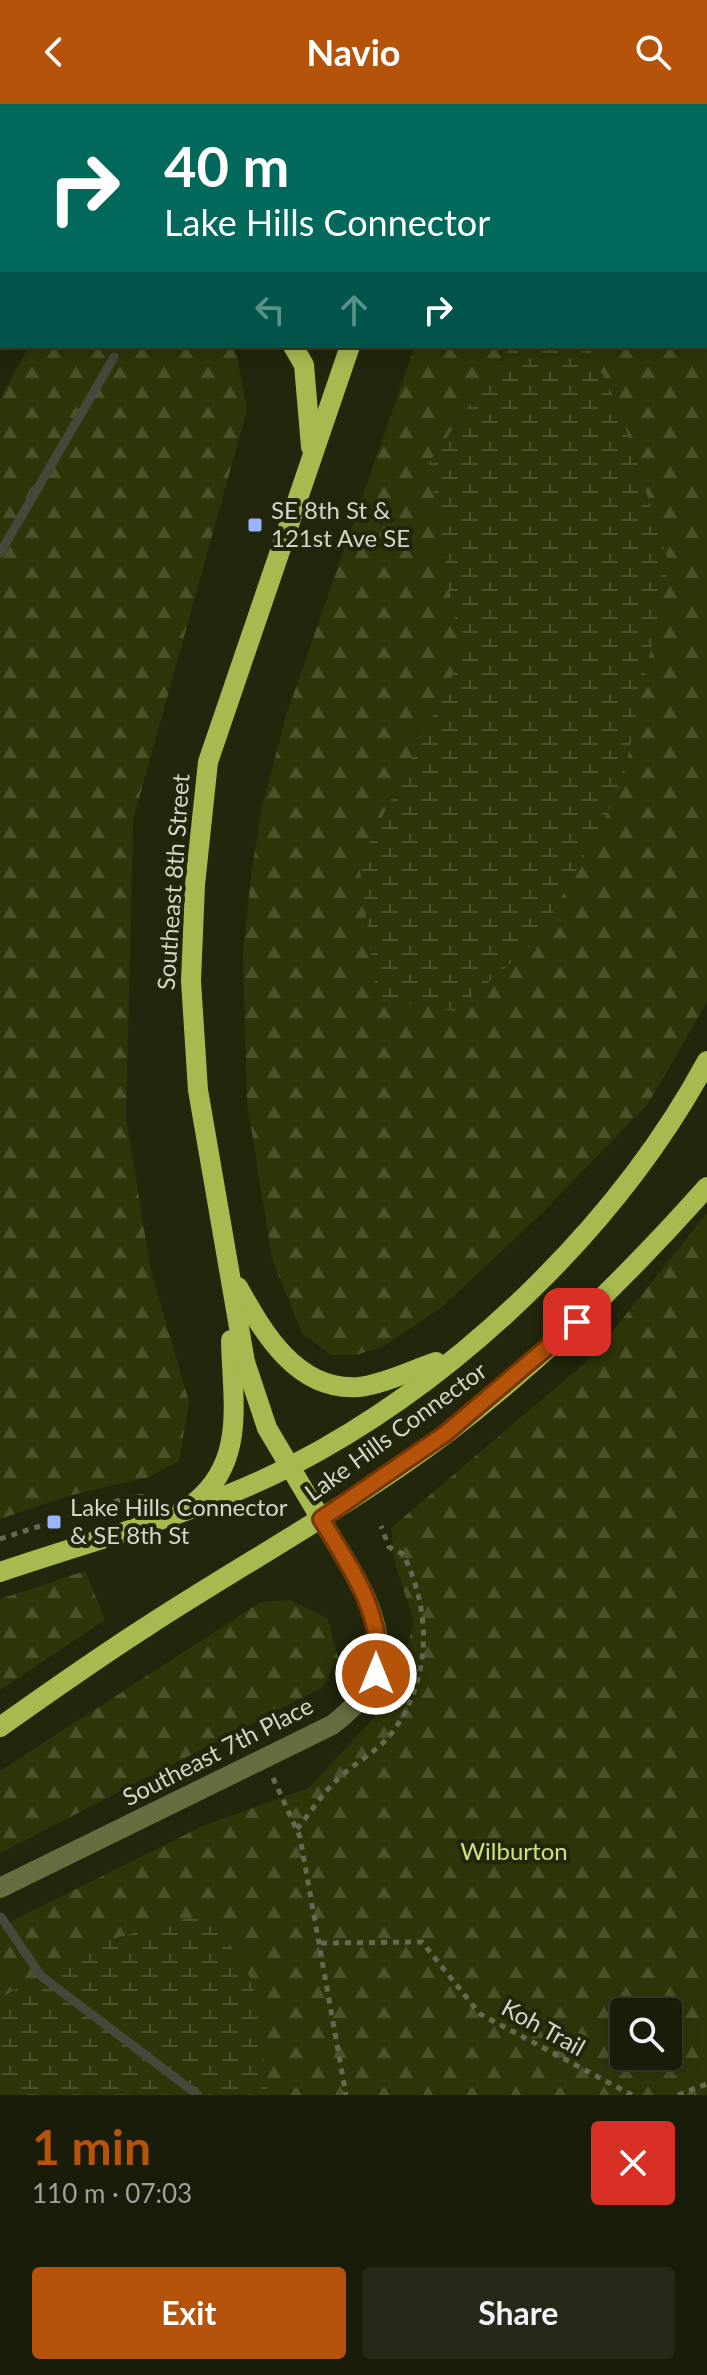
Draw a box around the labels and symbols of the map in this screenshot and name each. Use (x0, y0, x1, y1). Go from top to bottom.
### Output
place label: SE 8th St & 121st Ave SE (271, 495, 410, 552)
marker: SE 8th St & 121st Ave SE (246, 516, 264, 534)
street label: Southeast 8th Street (150, 772, 195, 991)
pin (543, 1288, 611, 1356)
street label: Lake Hills Connector (299, 1355, 492, 1506)
place label: Lake Hills Connector & SE 8th St (70, 1492, 288, 1549)
marker: Lake Hills Connector & SE 8th St (45, 1513, 63, 1531)
position arrow (334, 1632, 418, 1716)
street label: Southeast 7th Place (117, 1690, 317, 1811)
park label: Wilburton (460, 1836, 568, 1865)
street label: Koh Trail (497, 1992, 590, 2061)

